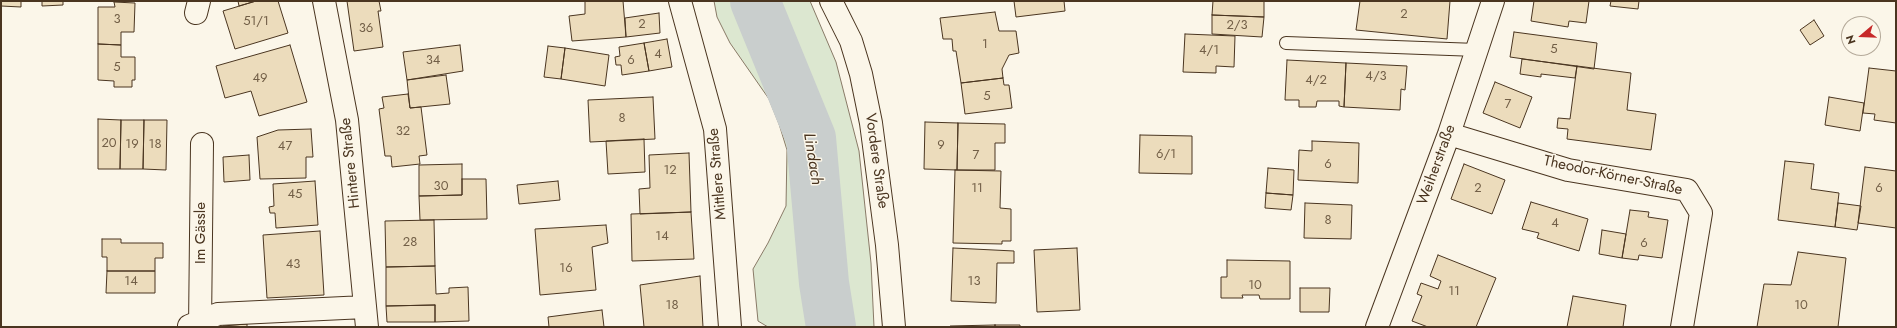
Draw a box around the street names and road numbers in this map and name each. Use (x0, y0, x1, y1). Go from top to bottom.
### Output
street label: Vordere Straße (860, 112, 892, 210)
street label: Hintere Straße (337, 117, 365, 209)
street label: Weiherstraße (1414, 122, 1460, 208)
street label: Mittlere Straße (705, 127, 731, 221)
street label: Theodor-Körner-Straße (1542, 152, 1684, 200)
street label: Im Gässle (192, 202, 210, 264)

